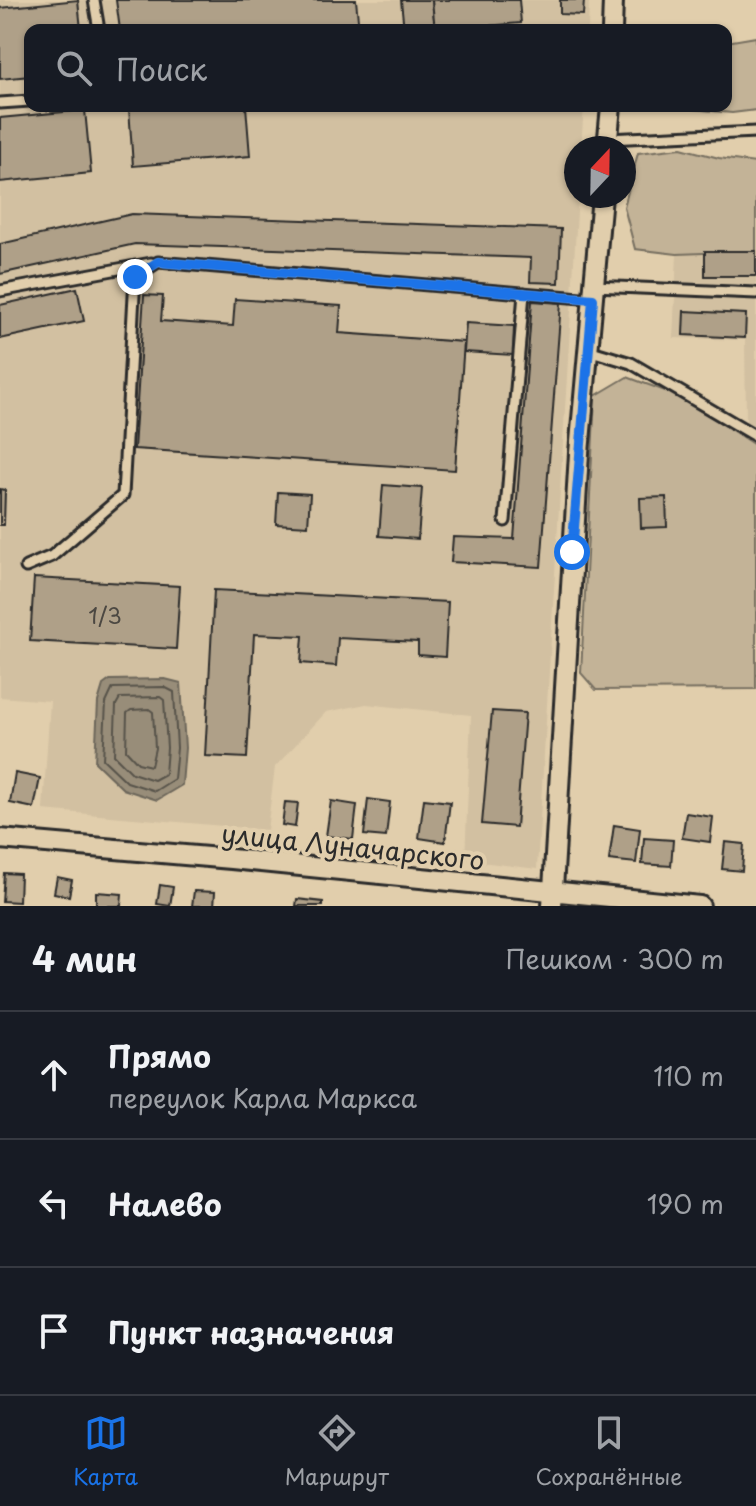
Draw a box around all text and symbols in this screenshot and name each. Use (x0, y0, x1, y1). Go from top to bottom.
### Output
search box (24, 24, 732, 112)
icon: search (52, 46, 96, 90)
text: Поиск (116, 46, 207, 91)
north arrow (564, 136, 636, 208)
route end (117, 259, 153, 295)
route start (554, 534, 590, 570)
house number: 1/3 (88, 598, 122, 631)
street label: улица Луначарского (220, 813, 486, 879)
text: 4 мин (32, 932, 137, 984)
text: Пешком · 300 m (506, 939, 724, 978)
text: Прямо (108, 1033, 211, 1078)
icon: ahead (32, 1053, 76, 1097)
text: 110 m (653, 1056, 724, 1095)
text: переулок Карла Маркса (108, 1078, 417, 1117)
icon: left (32, 1181, 76, 1225)
text: Налево (108, 1181, 222, 1226)
text: 190 m (647, 1184, 724, 1223)
icon: arrive (32, 1309, 76, 1353)
text: Пункт назначения (108, 1309, 394, 1354)
tab: Карта (73, 1411, 138, 1492)
tab: Маршрут (285, 1411, 389, 1492)
tab: Сохранённые (536, 1411, 683, 1492)

